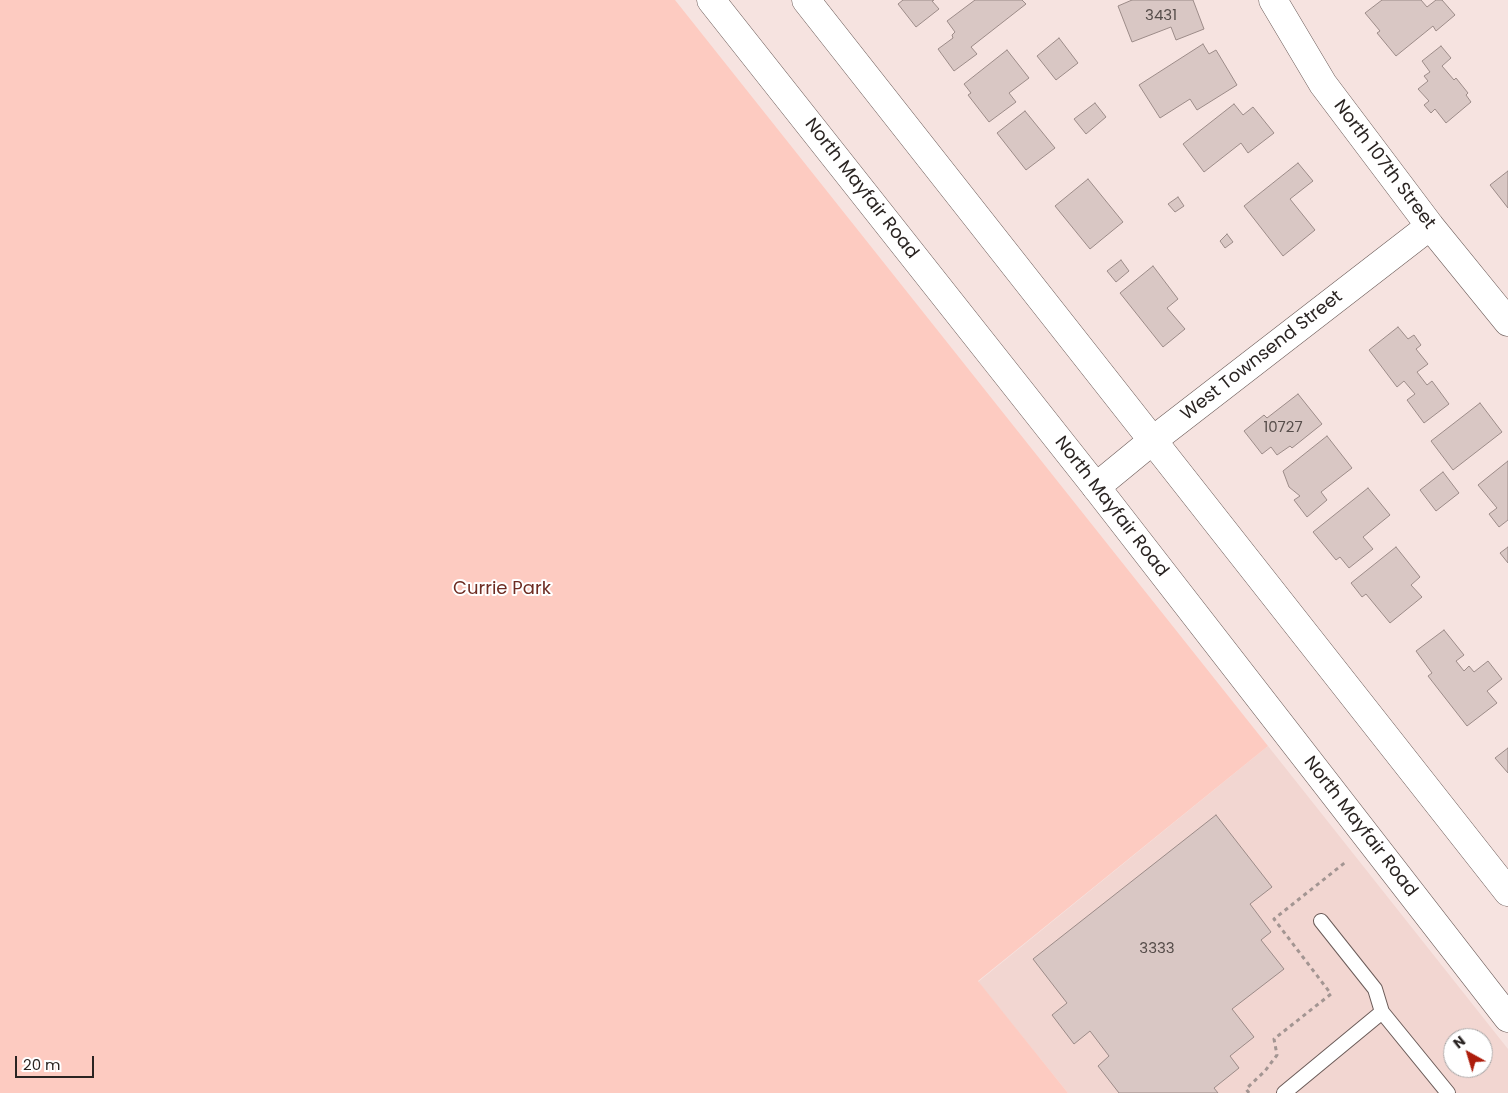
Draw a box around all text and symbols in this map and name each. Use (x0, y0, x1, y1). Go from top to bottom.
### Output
house number: 3431 (1145, 7, 1177, 25)
street label: North 107th Street (1328, 96, 1440, 234)
street label: North Mayfair Road (799, 114, 923, 264)
street label: West Townsend Street (1177, 286, 1347, 426)
house number: 10727 (1263, 419, 1303, 437)
street label: North Mayfair Road (1049, 432, 1173, 582)
park label: Currie Park (453, 578, 551, 600)
street label: North Mayfair Road (1298, 752, 1422, 902)
house number: 3333 (1139, 940, 1175, 958)
north arrow (1443, 1028, 1493, 1078)
text: N (1449, 1031, 1470, 1053)
scale bar (18, 1046, 96, 1078)
text: 20 m (23, 1054, 61, 1075)

